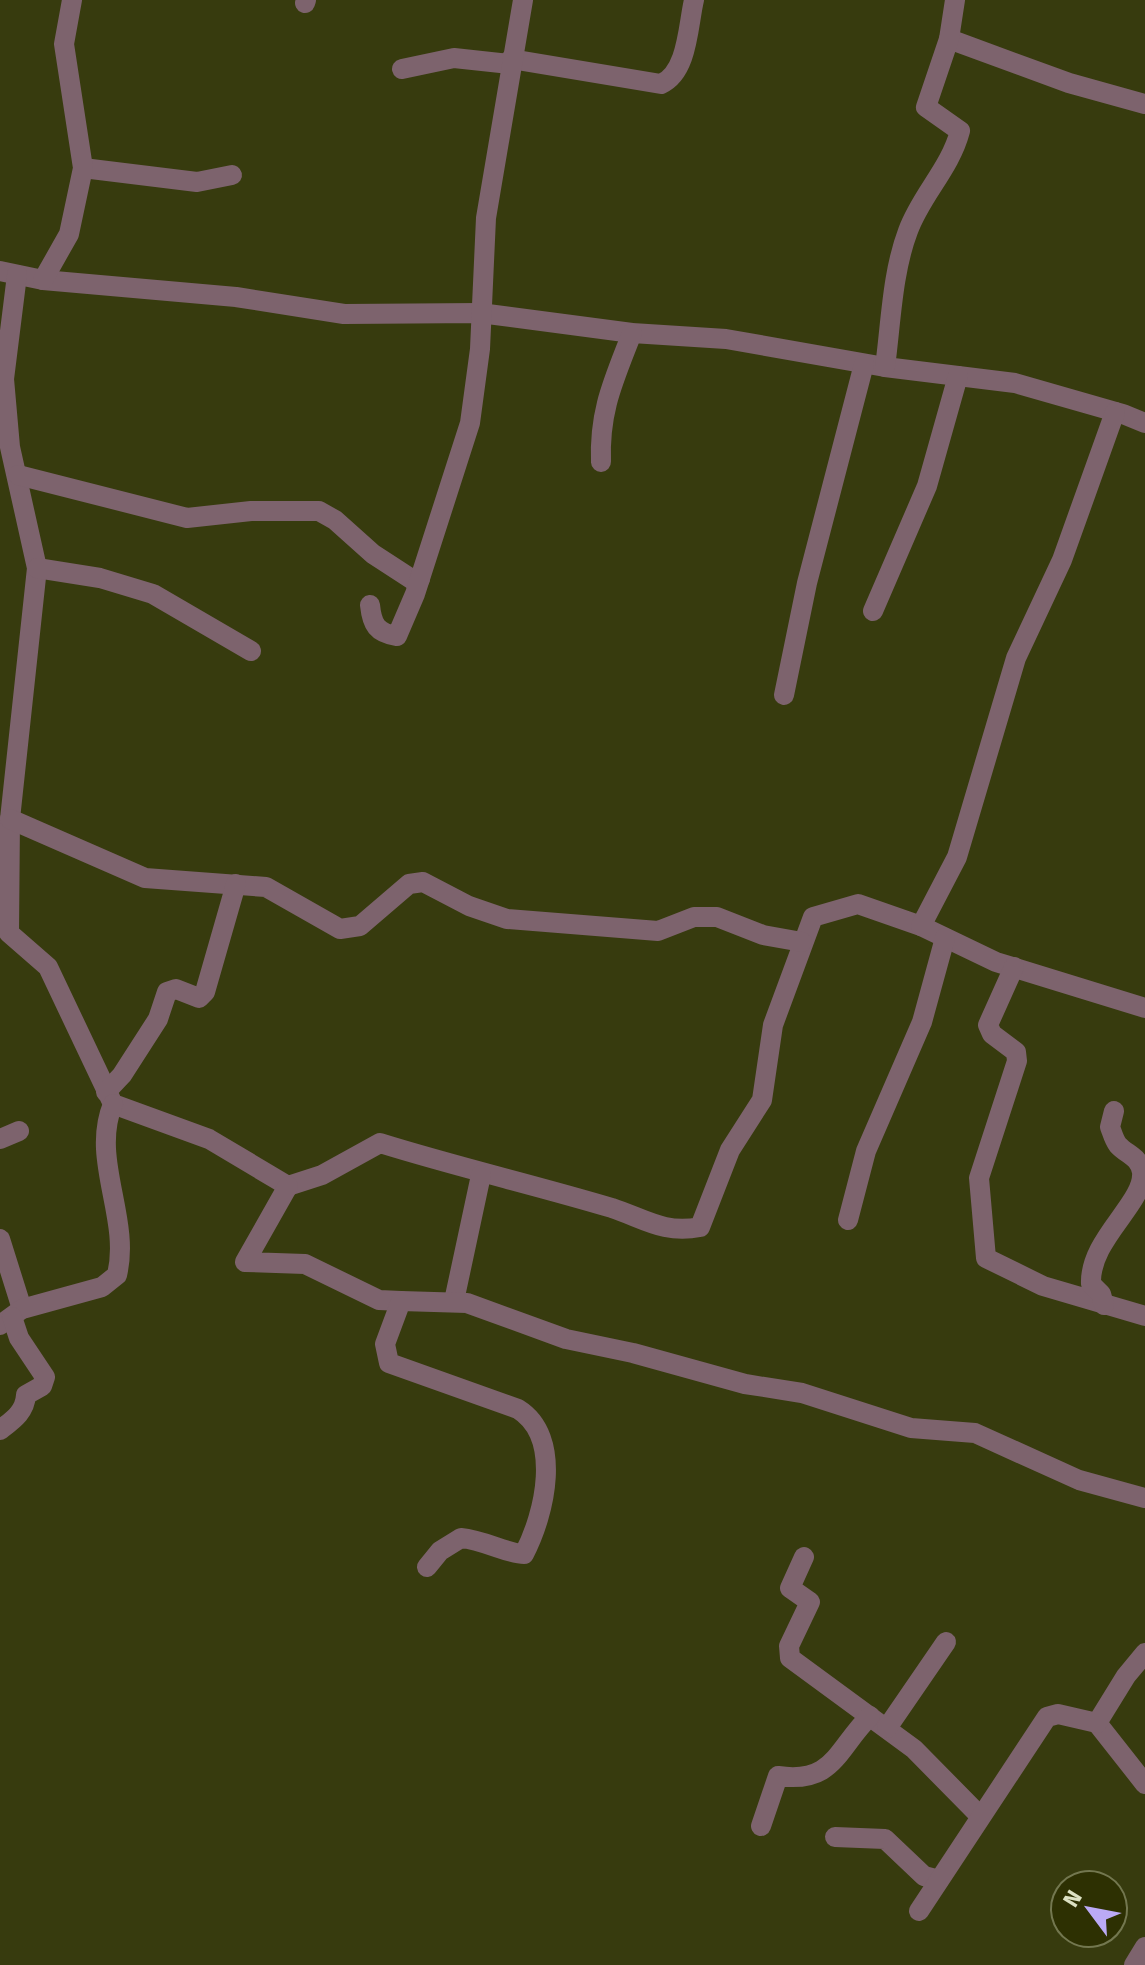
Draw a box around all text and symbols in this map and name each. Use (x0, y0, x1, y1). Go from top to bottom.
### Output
north arrow (1049, 1869, 1129, 1949)
text: N (1057, 1885, 1088, 1912)

